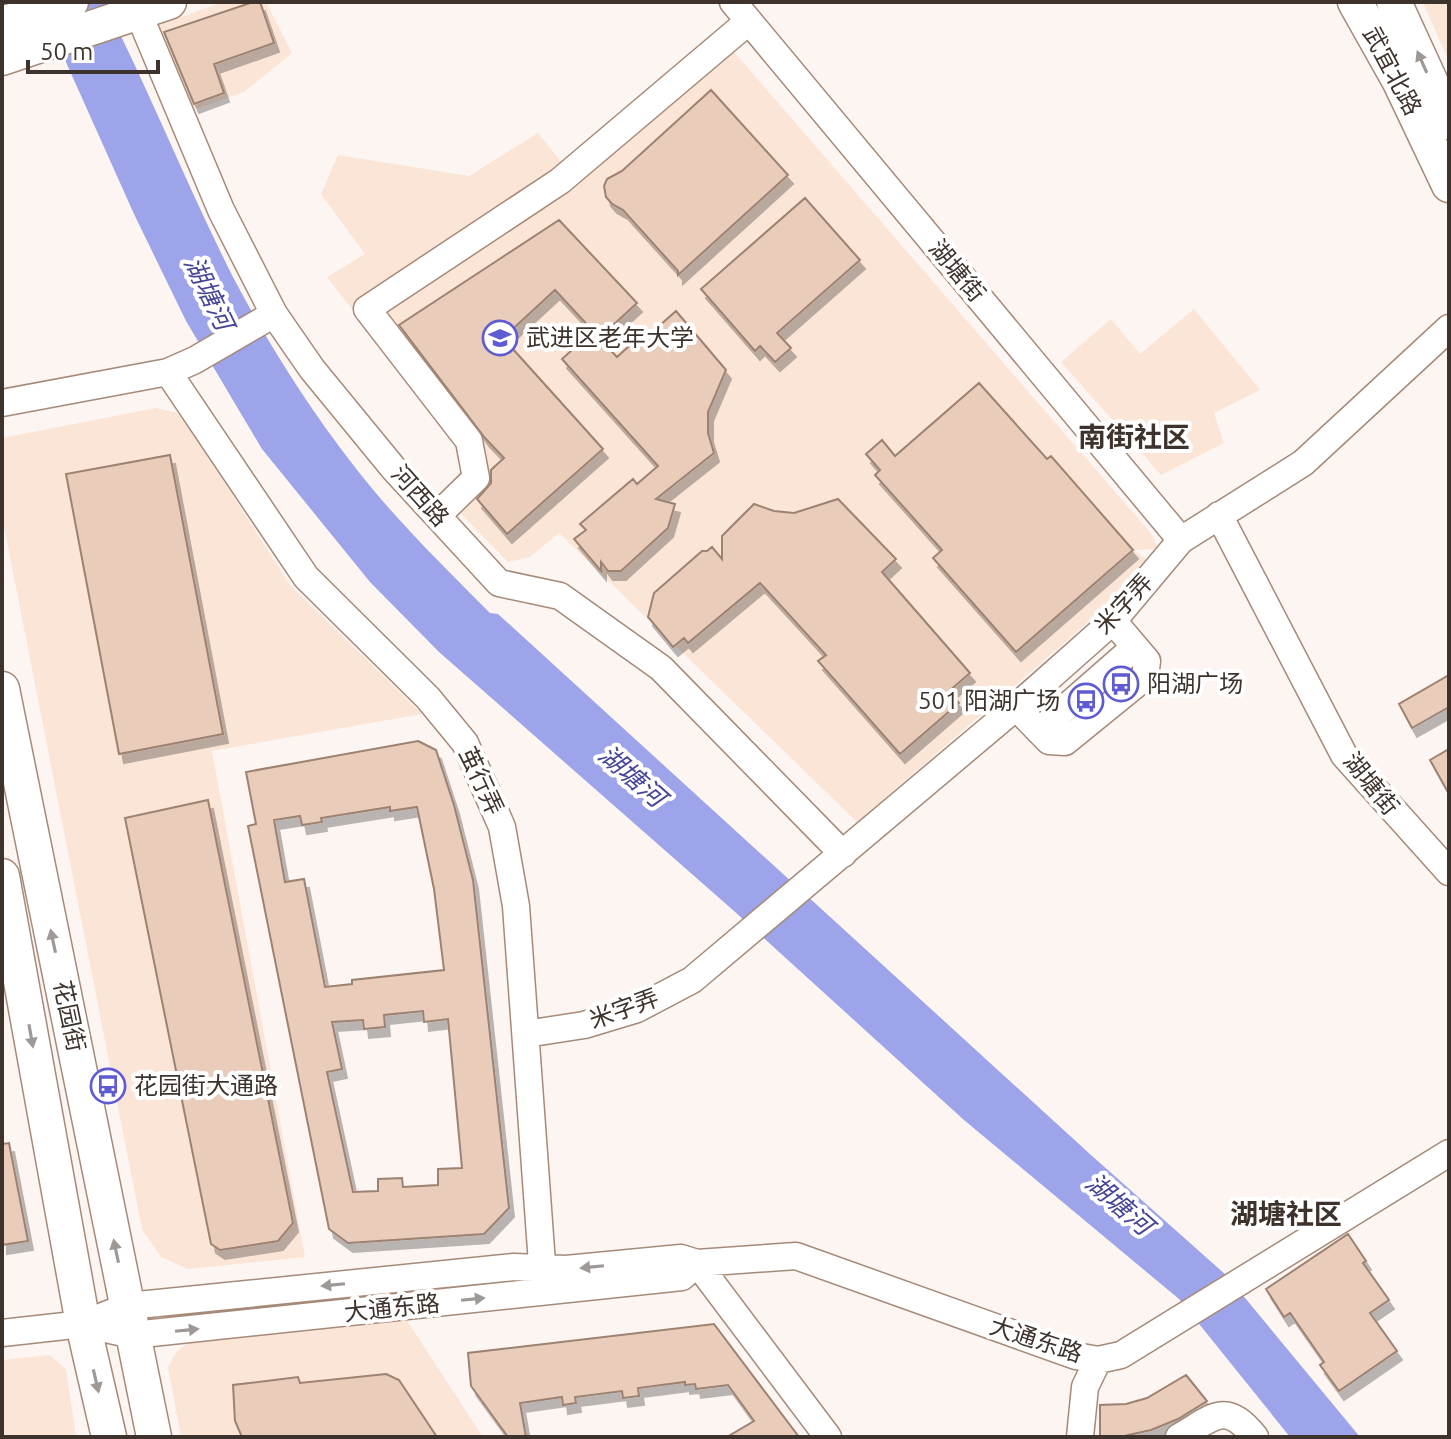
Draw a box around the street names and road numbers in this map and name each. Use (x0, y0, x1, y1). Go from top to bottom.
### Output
street label: 武宜北路 (1358, 22, 1427, 119)
street label: 湖塘街 (924, 234, 991, 307)
street label: 河西路 (386, 460, 454, 531)
street label: 米字弄 (1089, 568, 1158, 639)
street label: 茧行弄 (454, 742, 509, 819)
street label: 湖塘街 (1338, 747, 1405, 820)
street label: 花园街 (49, 978, 90, 1054)
street label: 米字弄 (585, 984, 662, 1034)
street label: 大通东路 (343, 1289, 441, 1326)
street label: 大通东路 (986, 1312, 1086, 1367)

